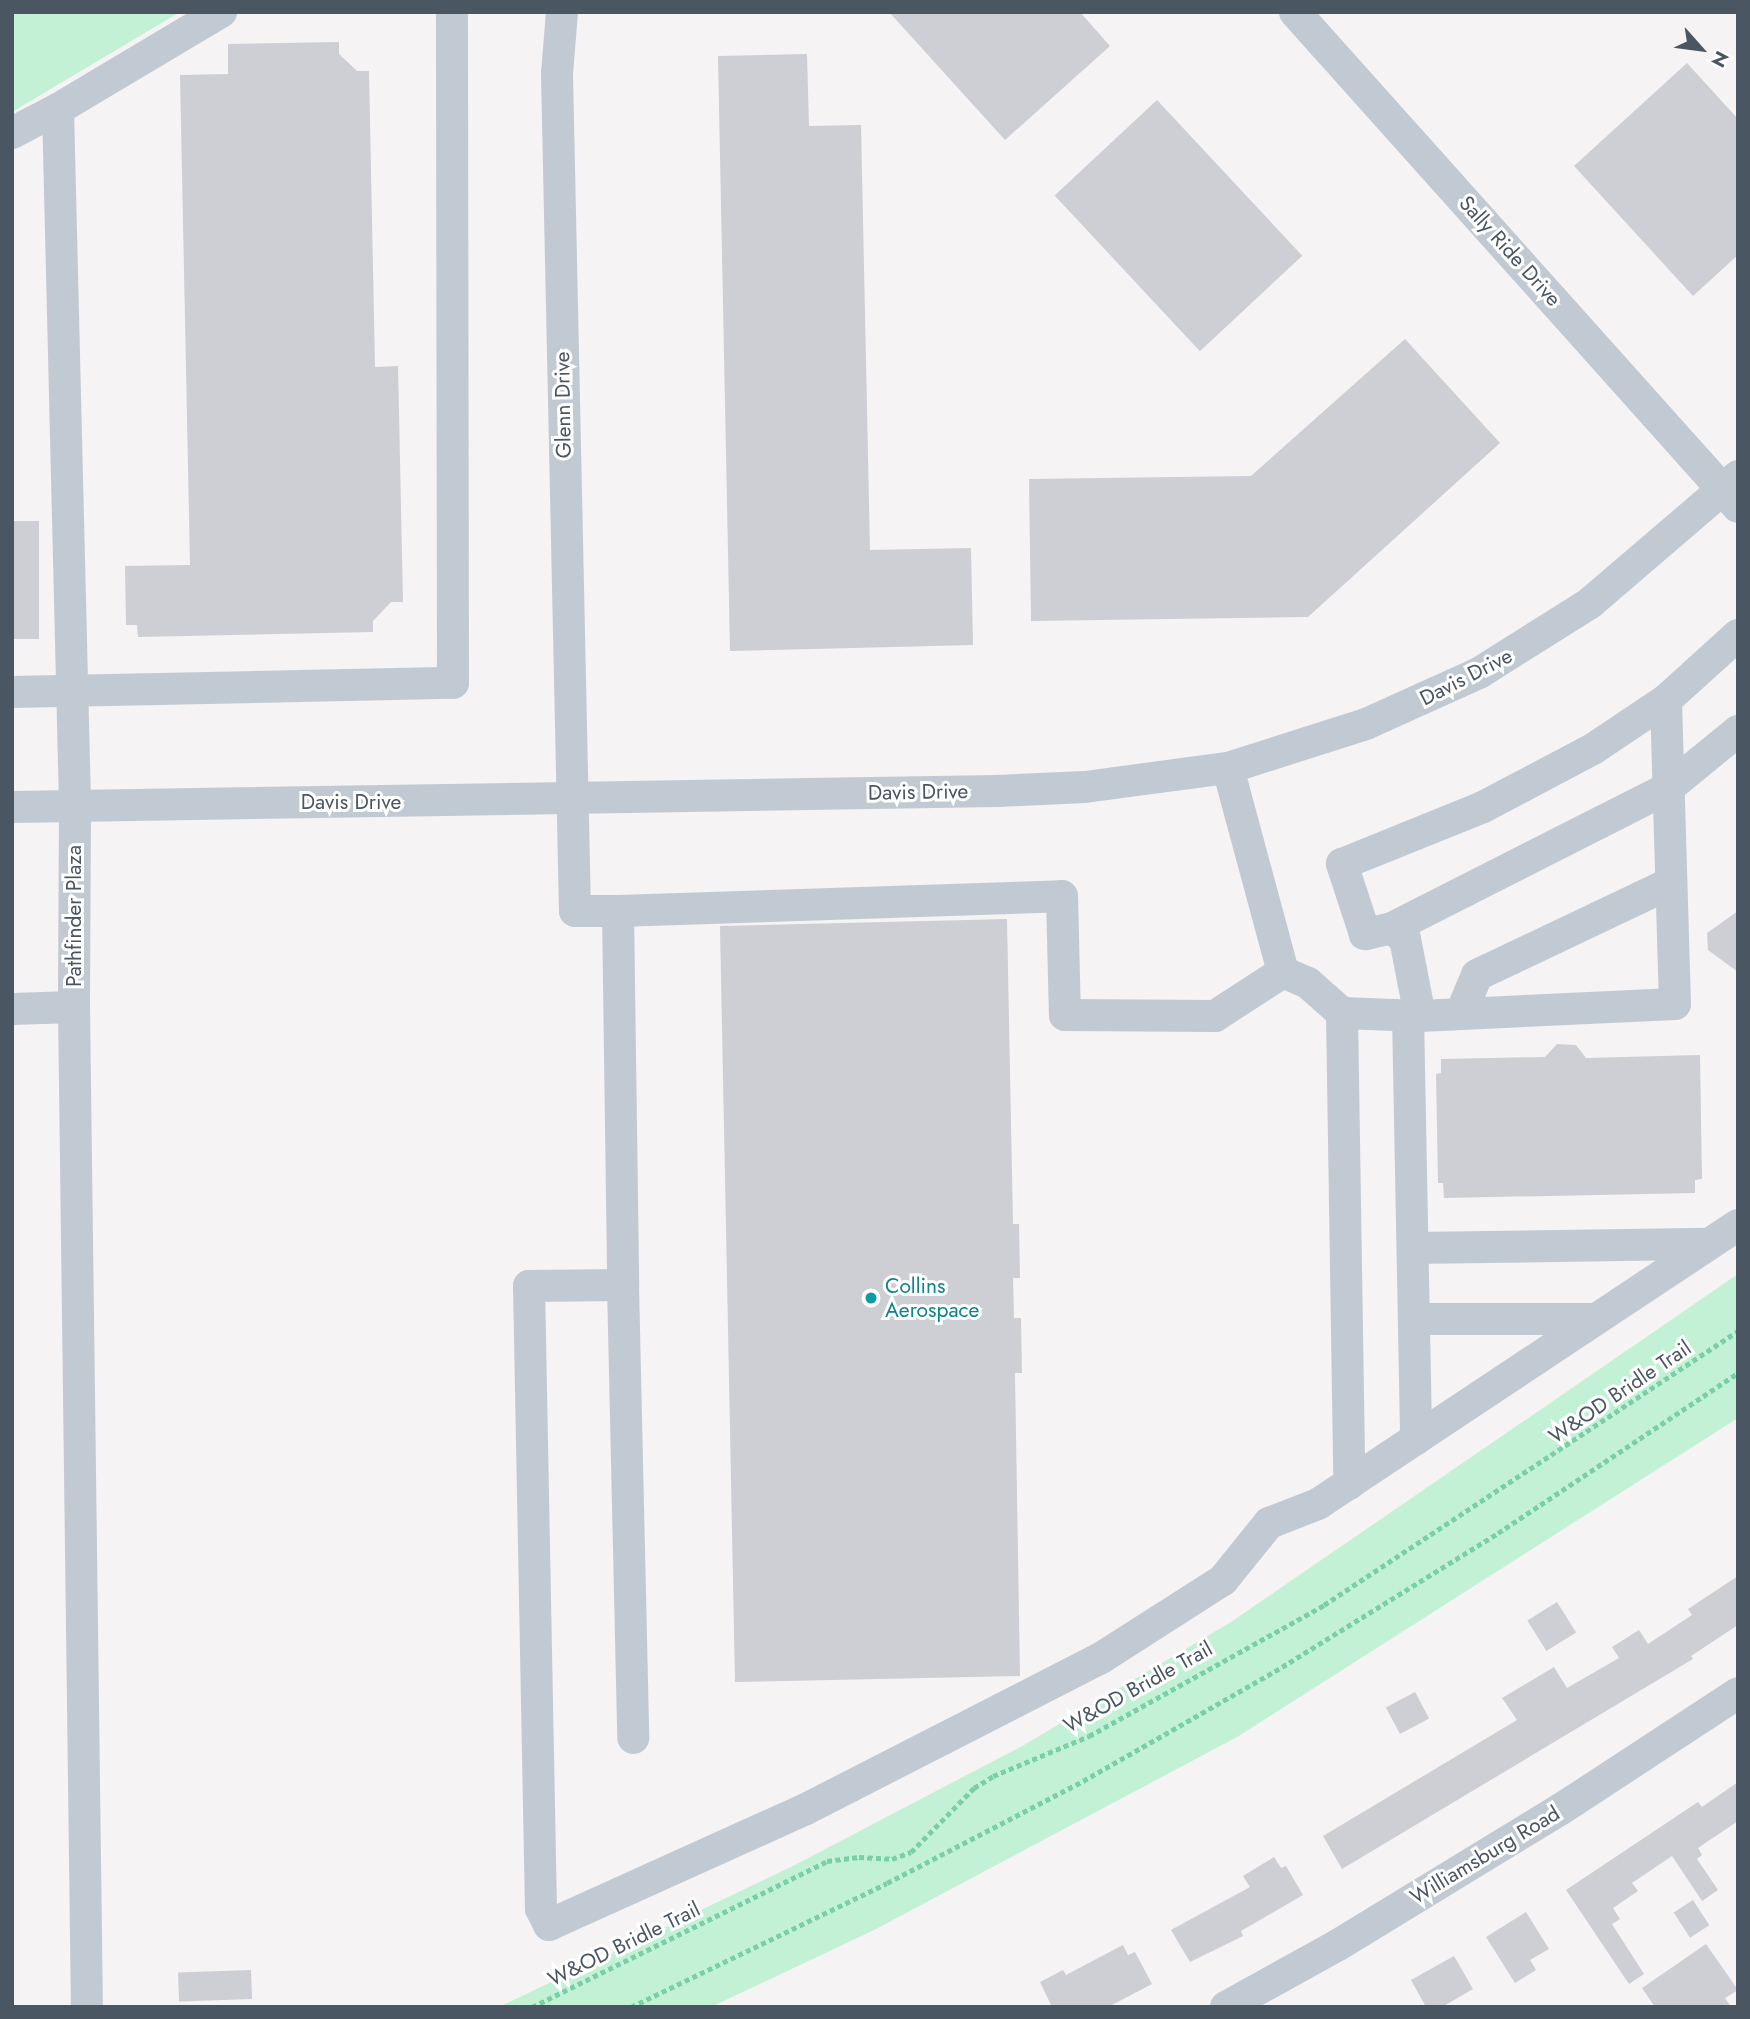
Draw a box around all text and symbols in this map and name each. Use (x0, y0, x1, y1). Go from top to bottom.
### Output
north arrow (1666, 14, 1736, 84)
text: N (1705, 46, 1735, 72)
street label: Sally Ride Drive (1454, 191, 1566, 311)
street label: Glenn Drive (549, 351, 577, 459)
street label: Davis Drive (1416, 643, 1516, 711)
street label: Davis Drive (868, 779, 968, 805)
street label: Davis Drive (301, 789, 401, 815)
street label: Pathfinder Plaza (61, 845, 87, 987)
place label: Collins Aerospace (885, 1273, 979, 1323)
marker: Collins Aerospace (863, 1290, 879, 1306)
street label: W&OD Bridle Trail (1544, 1335, 1696, 1449)
street label: W&OD Bridle Trail (1059, 1636, 1217, 1738)
street label: Williamsburg Road (1406, 1800, 1564, 1910)
street label: W&OD Bridle Trail (544, 1896, 704, 1992)

